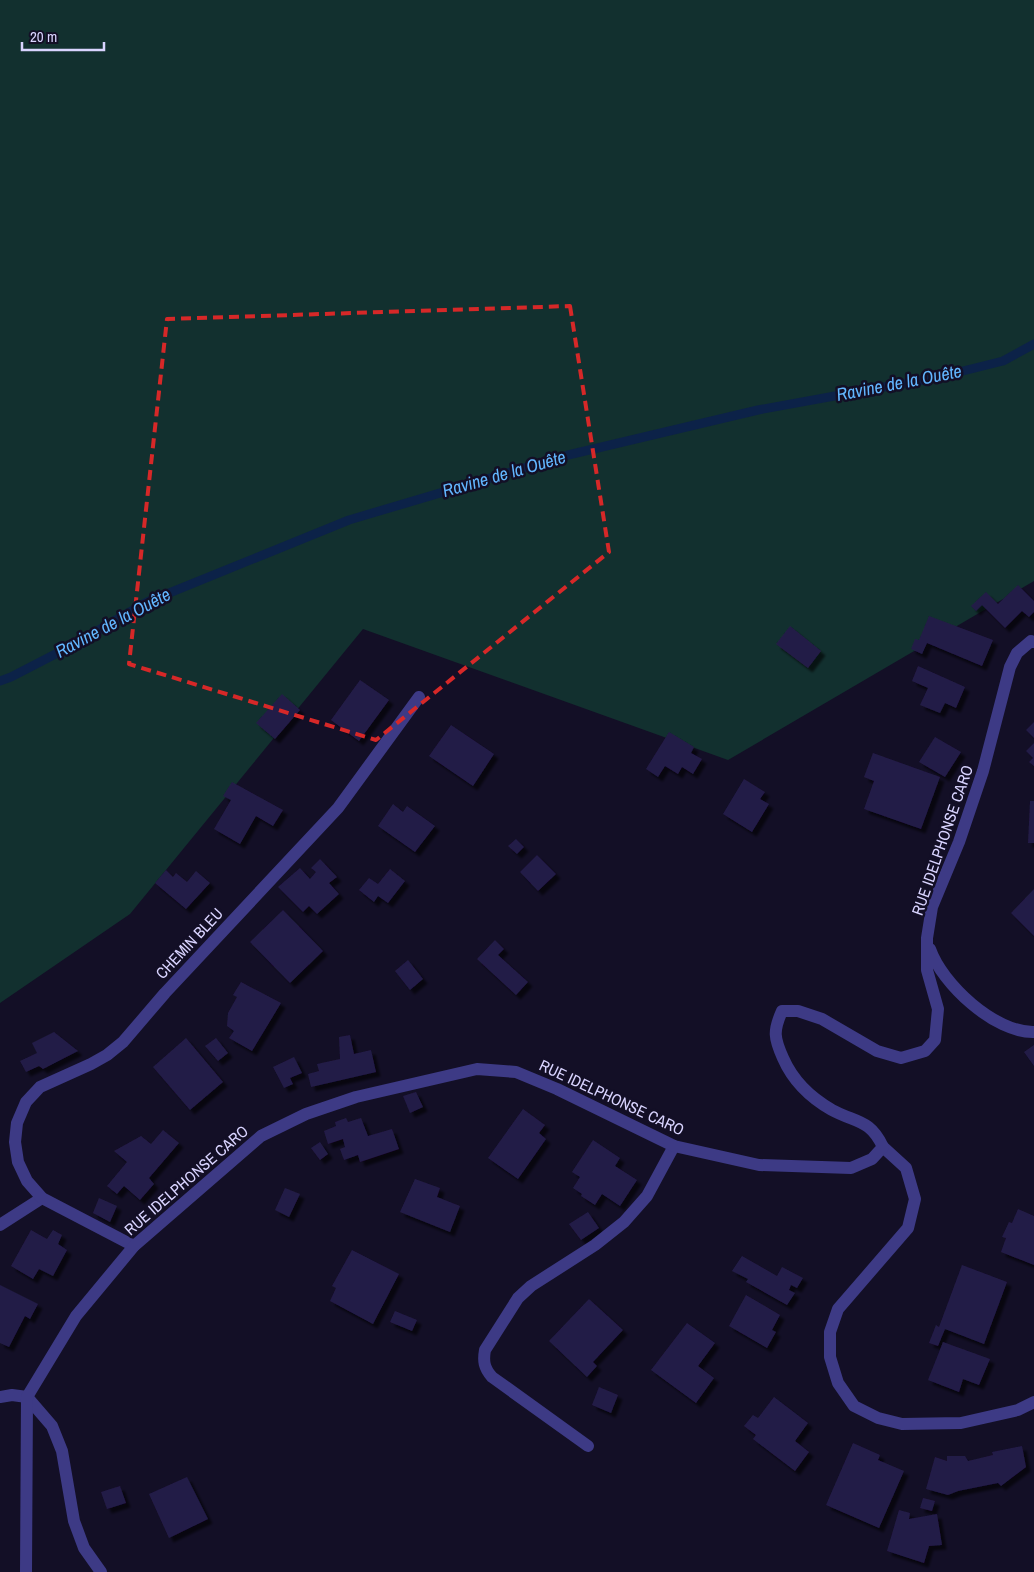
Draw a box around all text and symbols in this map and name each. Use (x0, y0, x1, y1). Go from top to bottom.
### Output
scale bar (22, 20, 105, 52)
text: 20 m (30, 26, 57, 47)
water label: Ravine de la Ouête (834, 358, 964, 407)
water label: Ravine de la Ouête (439, 444, 568, 503)
water label: Ravine de la Ouête (51, 582, 175, 663)
street label: RUE IDELPHONSE CARO (906, 762, 978, 918)
street label: CHEMIN BLEU (150, 903, 228, 983)
street label: RUE IDELPHONSE CARO (536, 1054, 688, 1140)
street label: RUE IDELPHONSE CARO (119, 1120, 253, 1240)

